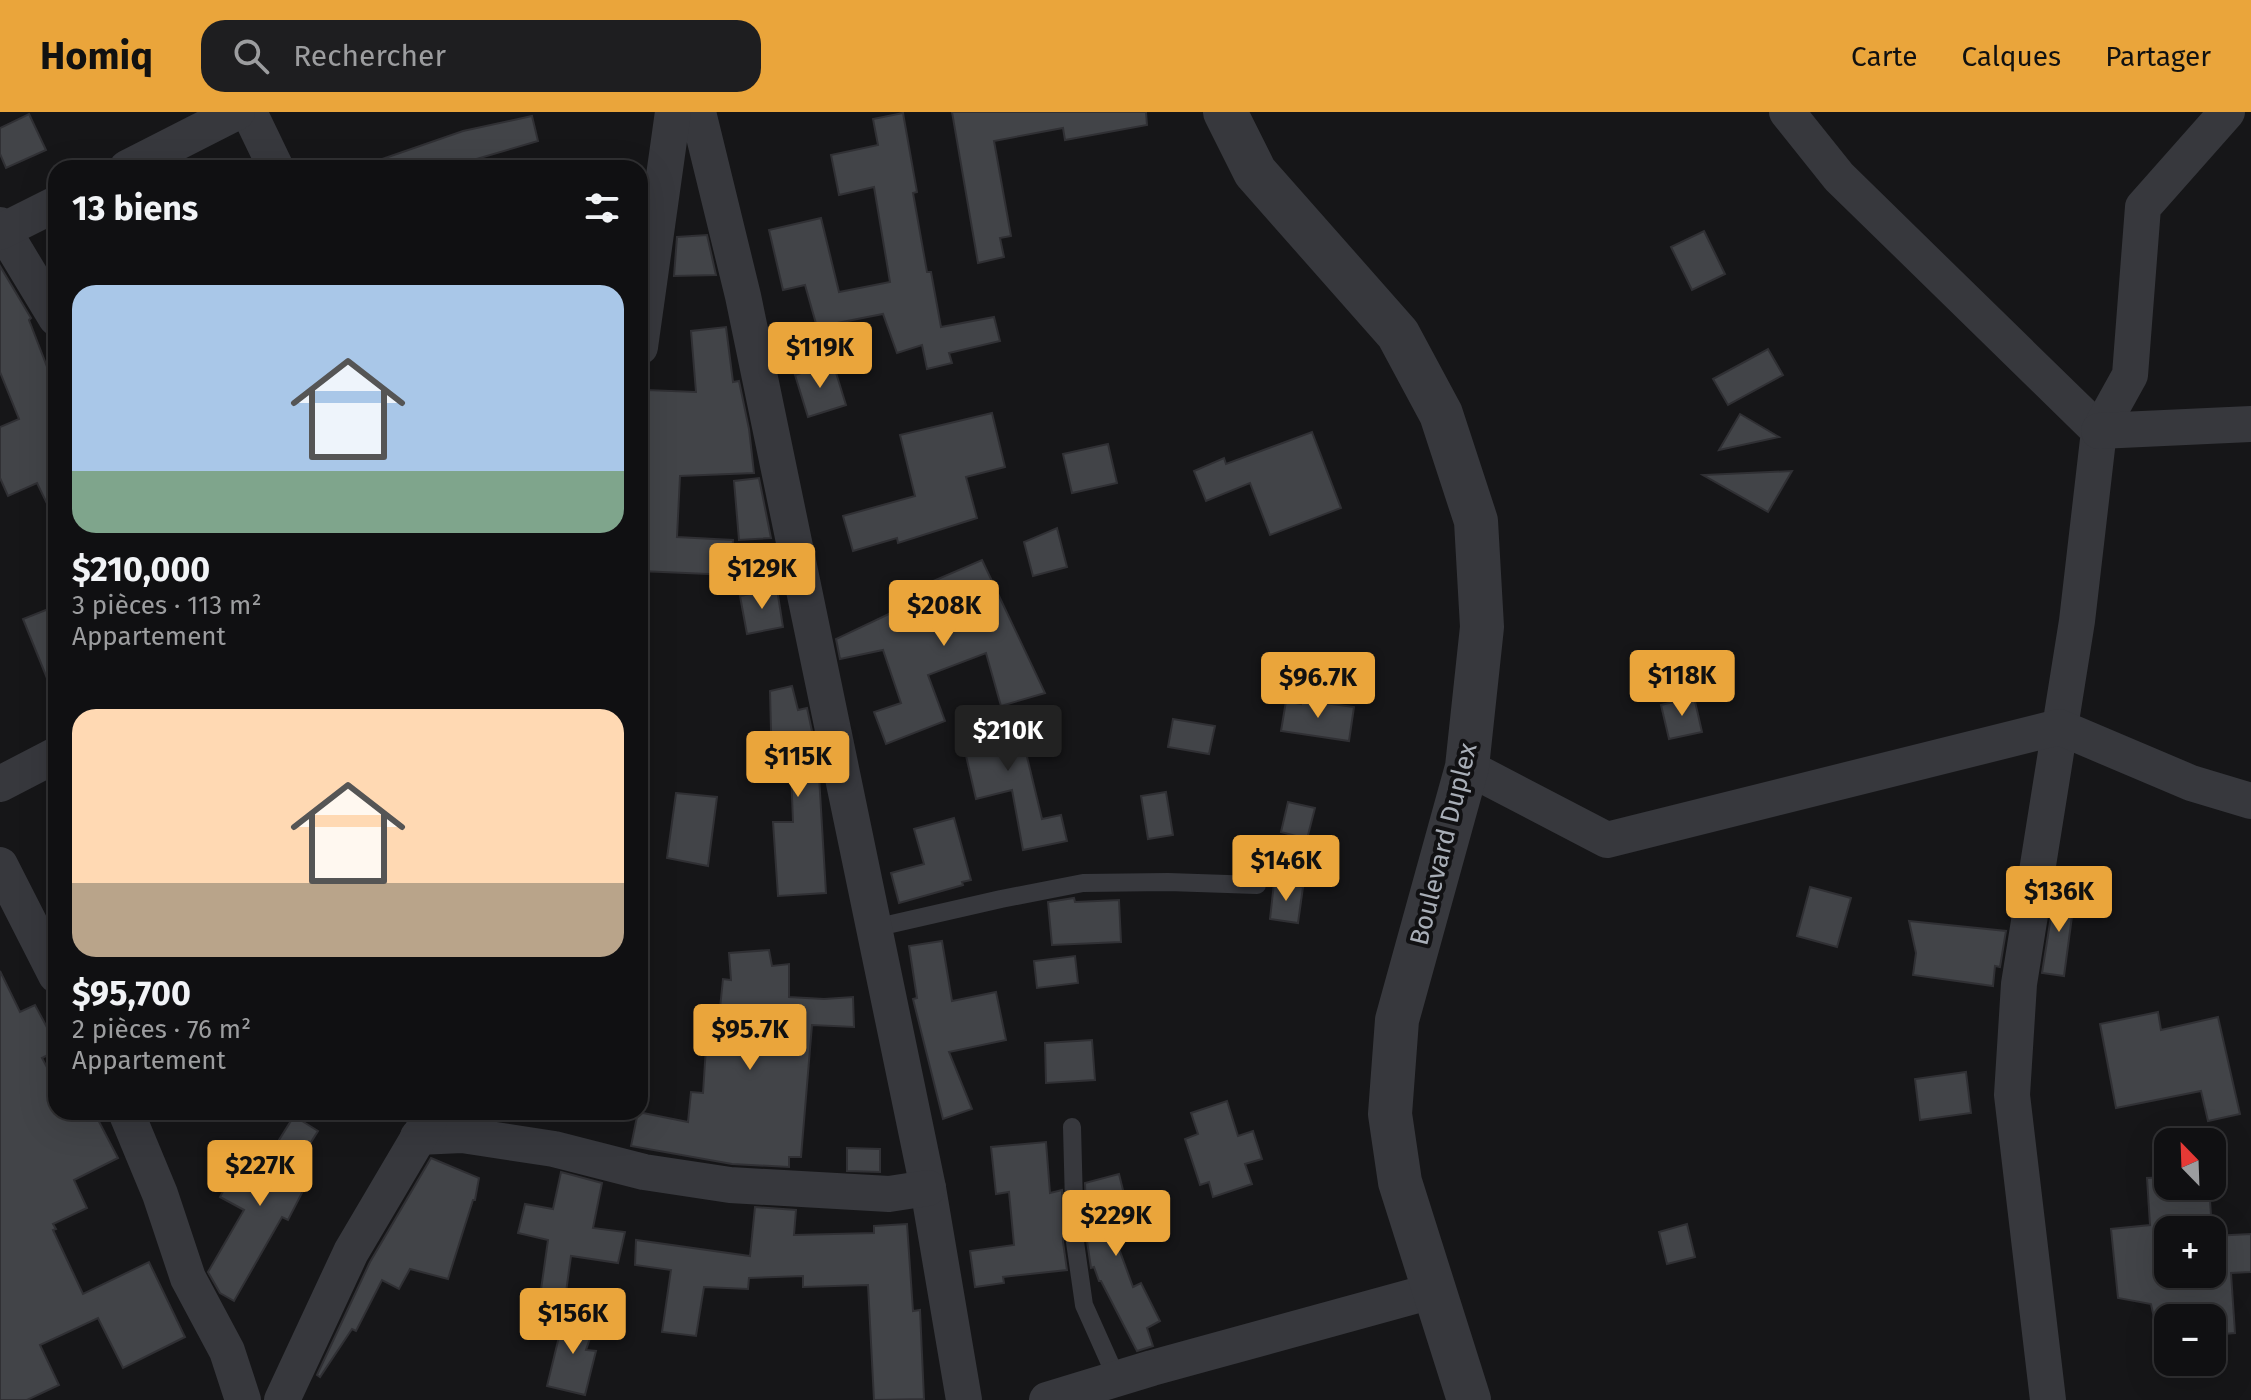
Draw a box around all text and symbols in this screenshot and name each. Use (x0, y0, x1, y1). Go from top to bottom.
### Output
search box (201, 20, 761, 92)
text: Homiq (40, 33, 153, 79)
icon: search (229, 34, 273, 78)
text: Rechercher (293, 38, 446, 74)
text: Carte (1851, 40, 1917, 73)
text: Calques (1961, 40, 2061, 73)
text: Partager (2105, 40, 2211, 73)
icon: filters (580, 186, 624, 230)
text: 13 biens (72, 188, 198, 229)
pin: $119K (764, 322, 876, 390)
text: $119K (786, 332, 854, 363)
icon: home (276, 337, 420, 481)
pin: $129K (706, 543, 818, 611)
text: $210,000 (72, 549, 210, 590)
text: $129K (727, 553, 797, 584)
pin: $208K (888, 580, 1000, 648)
text: 3 pièces · 113 m² (72, 590, 262, 621)
text: $208K (907, 590, 981, 621)
text: Appartement (72, 621, 226, 652)
pin: $118K (1626, 650, 1738, 718)
pin: $96.7K (1253, 652, 1383, 720)
text: $118K (1648, 660, 1716, 691)
text: $96.7K (1279, 662, 1357, 693)
pin: $210K (952, 705, 1064, 773)
text: $210K (973, 715, 1043, 746)
pin: $115K (742, 731, 854, 799)
street label: Boulevard Duplex (1403, 739, 1484, 948)
text: $115K (764, 741, 832, 772)
icon: home (276, 761, 420, 905)
pin: $146K (1230, 835, 1342, 903)
text: $146K (1250, 845, 1322, 876)
pin: $136K (2003, 866, 2115, 934)
text: $136K (2024, 876, 2094, 907)
text: $95,700 (72, 973, 191, 1014)
pin: $95.7K (685, 1004, 815, 1072)
text: 2 pièces · 76 m² (72, 1014, 251, 1045)
text: $95.7K (711, 1014, 789, 1045)
text: Appartement (72, 1045, 226, 1076)
north arrow (2154, 1128, 2226, 1200)
map controls (2154, 1128, 2226, 1376)
pin: $227K (204, 1140, 316, 1208)
text: $227K (225, 1150, 295, 1181)
pin: $229K (1060, 1190, 1172, 1258)
text: $229K (1080, 1200, 1152, 1231)
button: + (2154, 1216, 2226, 1288)
pin: $156K (517, 1288, 629, 1356)
text: $156K (538, 1298, 608, 1329)
button: − (2154, 1304, 2226, 1376)

